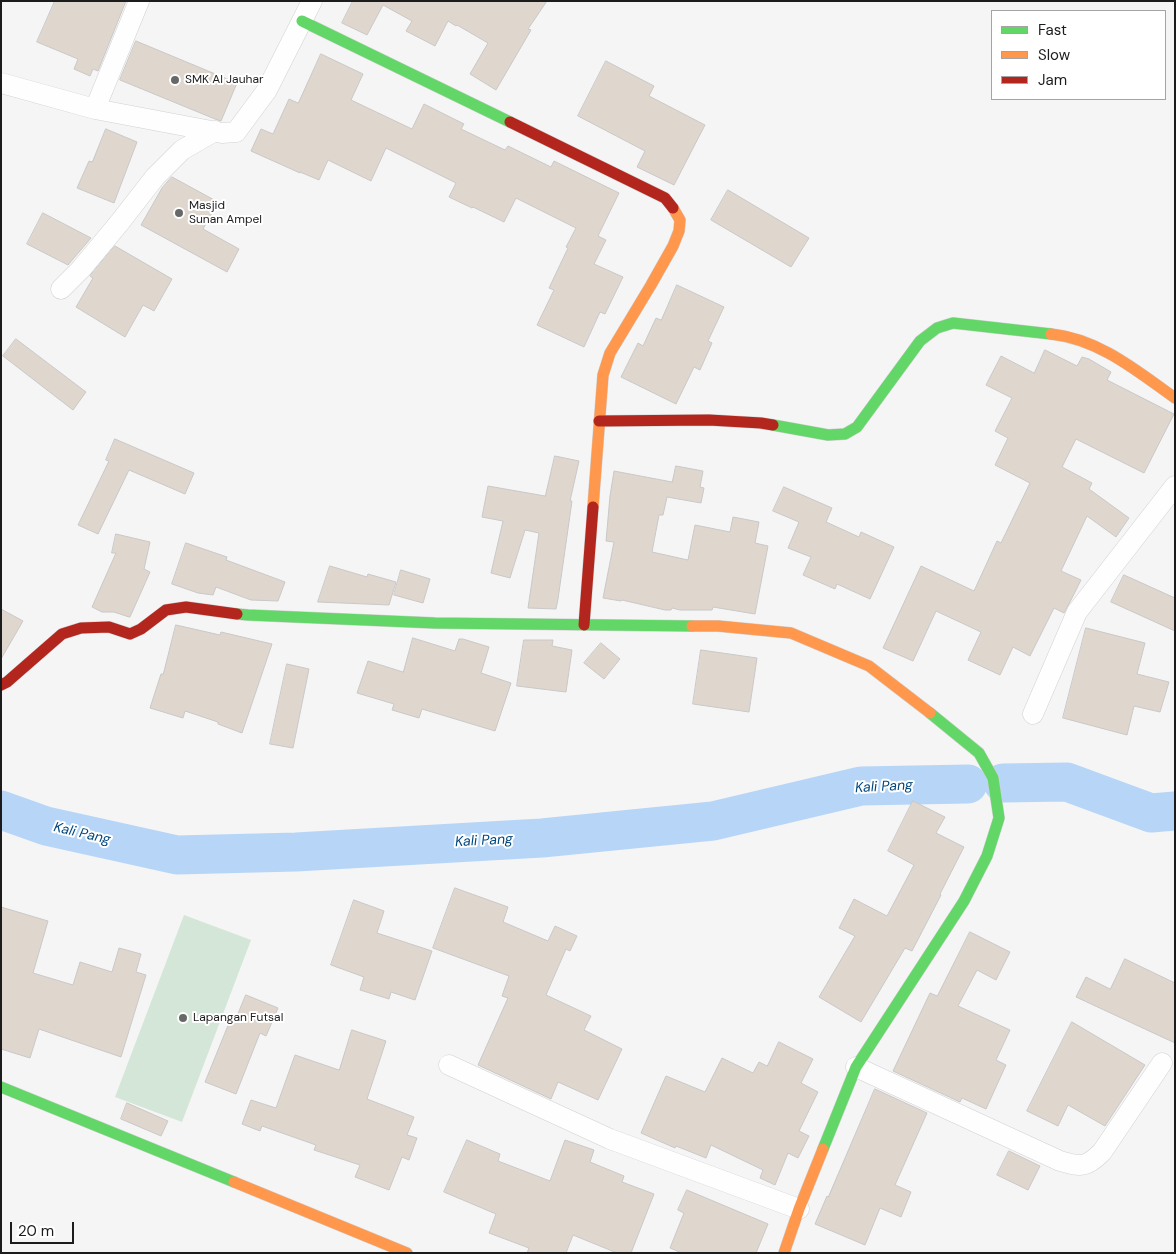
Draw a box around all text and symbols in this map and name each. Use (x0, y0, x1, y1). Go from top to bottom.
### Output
legend (991, 10, 1166, 100)
text: Fast (1038, 20, 1067, 40)
text: Slow (1038, 45, 1070, 65)
text: Jam (1038, 70, 1067, 90)
place label: SMK Al Jauhar (185, 73, 263, 87)
marker: SMK Al Jauhar (169, 74, 181, 86)
place label: Masjid Sunan Ampel (189, 199, 262, 227)
marker: Masjid Sunan Ampel (173, 207, 185, 219)
water label: Kali Pang (855, 777, 913, 797)
water label: Kali Pang (52, 819, 112, 849)
water label: Kali Pang (455, 831, 513, 851)
place label: Lapangan Futsal (193, 1011, 283, 1025)
marker: Lapangan Futsal (177, 1012, 189, 1024)
scale bar (12, 1212, 76, 1244)
text: 20 m (18, 1221, 54, 1241)

